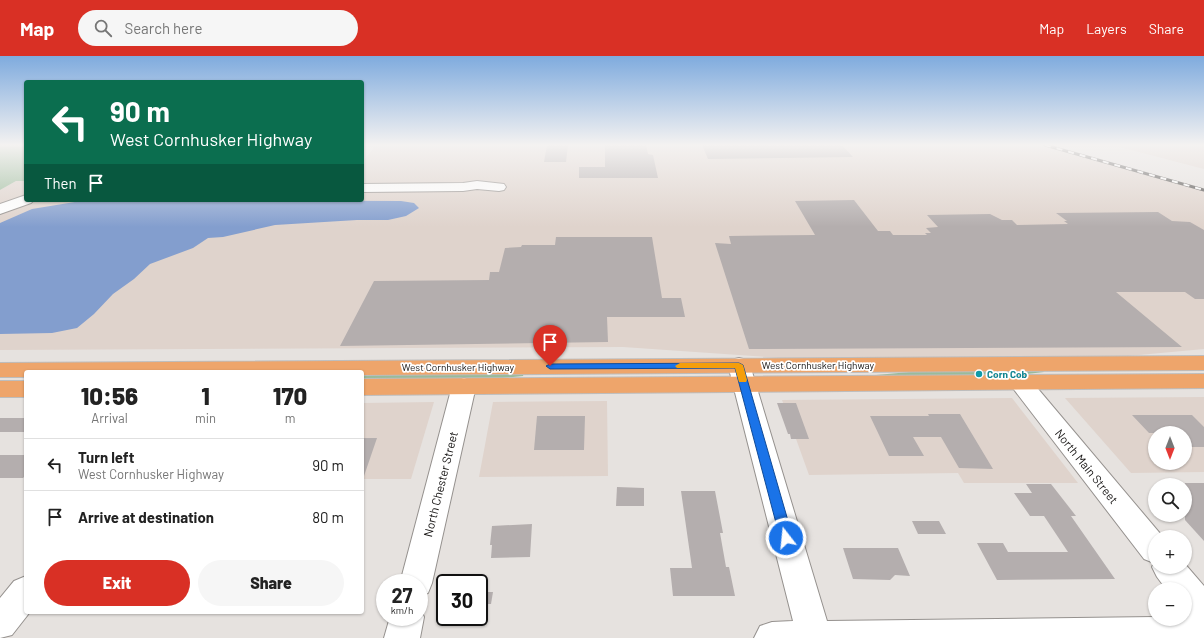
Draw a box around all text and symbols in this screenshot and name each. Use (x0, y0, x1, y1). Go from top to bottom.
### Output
search box (78, 10, 358, 46)
text: Map (20, 17, 54, 40)
icon: search (92, 17, 114, 39)
text: Search here (124, 19, 202, 37)
text: Map (1039, 20, 1064, 37)
text: Layers (1086, 20, 1127, 37)
text: Share (1149, 20, 1184, 37)
text: 90 m (110, 94, 170, 128)
icon: left (44, 96, 96, 148)
text: West Cornhusker Highway (110, 128, 312, 150)
icon: arrive (85, 172, 107, 194)
text: Then (44, 174, 77, 192)
pin (533, 325, 567, 366)
icon: arrive (539, 331, 561, 353)
street label: West Cornhusker Highway (762, 359, 875, 371)
street label: West Cornhusker Highway (402, 361, 515, 373)
place label: Corn Cob (987, 368, 1028, 380)
marker: Corn Cob (974, 369, 984, 379)
text: 10:56 (81, 381, 138, 410)
text: 1 (201, 381, 210, 410)
text: 170 (273, 381, 307, 410)
text: Arrival (91, 410, 128, 426)
text: min (195, 410, 216, 426)
text: m (285, 410, 295, 426)
street label: North Main Street (1053, 426, 1121, 506)
north arrow (1148, 426, 1192, 470)
map controls (1148, 426, 1192, 626)
street label: North Chester Street (420, 430, 460, 538)
text: Turn left (78, 448, 134, 466)
icon: left (44, 454, 66, 476)
text: 90 m (312, 456, 344, 474)
text: West Cornhusker Highway (78, 466, 224, 482)
button: search (1148, 478, 1192, 522)
icon: arrive (44, 506, 66, 528)
text: Arrive at destination (78, 508, 214, 526)
text: 80 m (312, 508, 344, 526)
position arrow (765, 517, 807, 559)
button: + (1148, 530, 1192, 574)
button: Exit (44, 560, 190, 606)
button: Share (198, 560, 344, 606)
speed limit sign: 30 (436, 574, 488, 626)
button: − (1148, 582, 1192, 626)
text: 27 (391, 583, 413, 607)
text: km/h (391, 604, 413, 616)

